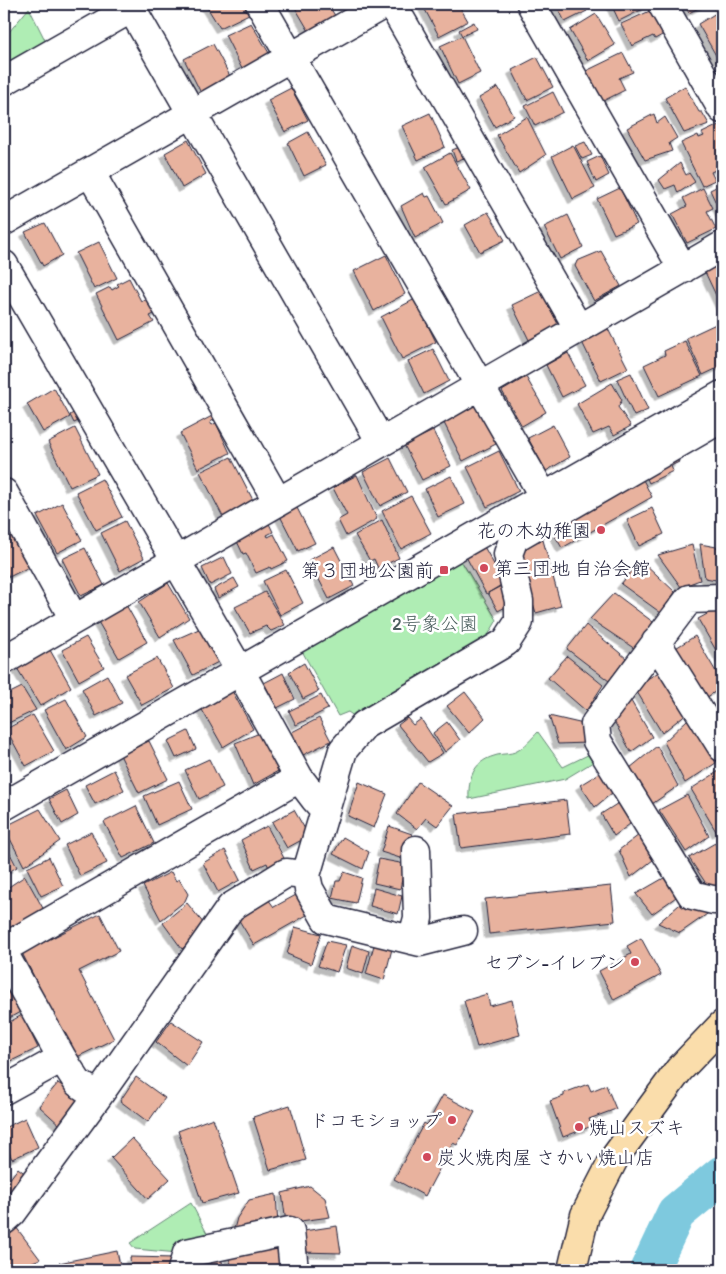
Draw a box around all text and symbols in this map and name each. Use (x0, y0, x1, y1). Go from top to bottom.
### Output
place label: 花の木幼稚園 (477, 519, 591, 542)
marker: 花の木幼稚園 (595, 524, 607, 536)
place label: 第三団地 自治会館 (494, 557, 650, 580)
place label: 第３団地公園前 (301, 559, 434, 582)
marker: 第三団地 自治会館 (478, 562, 490, 574)
marker: 第３団地公園前 (438, 564, 450, 576)
park label: 2号象公園 (392, 612, 478, 635)
place label: セブン-イレブン (484, 951, 625, 974)
marker: セブン-イレブン (629, 956, 641, 968)
place label: ドコモショップ (310, 1109, 442, 1132)
marker: ドコモショップ (446, 1114, 458, 1126)
place label: 焼山スズキ (589, 1116, 685, 1139)
marker: 焼山スズキ (573, 1121, 585, 1133)
place label: 炭火焼肉屋 さかい 焼山店 (437, 1146, 655, 1169)
marker: 炭火焼肉屋 さかい 焼山店 (421, 1151, 433, 1163)

